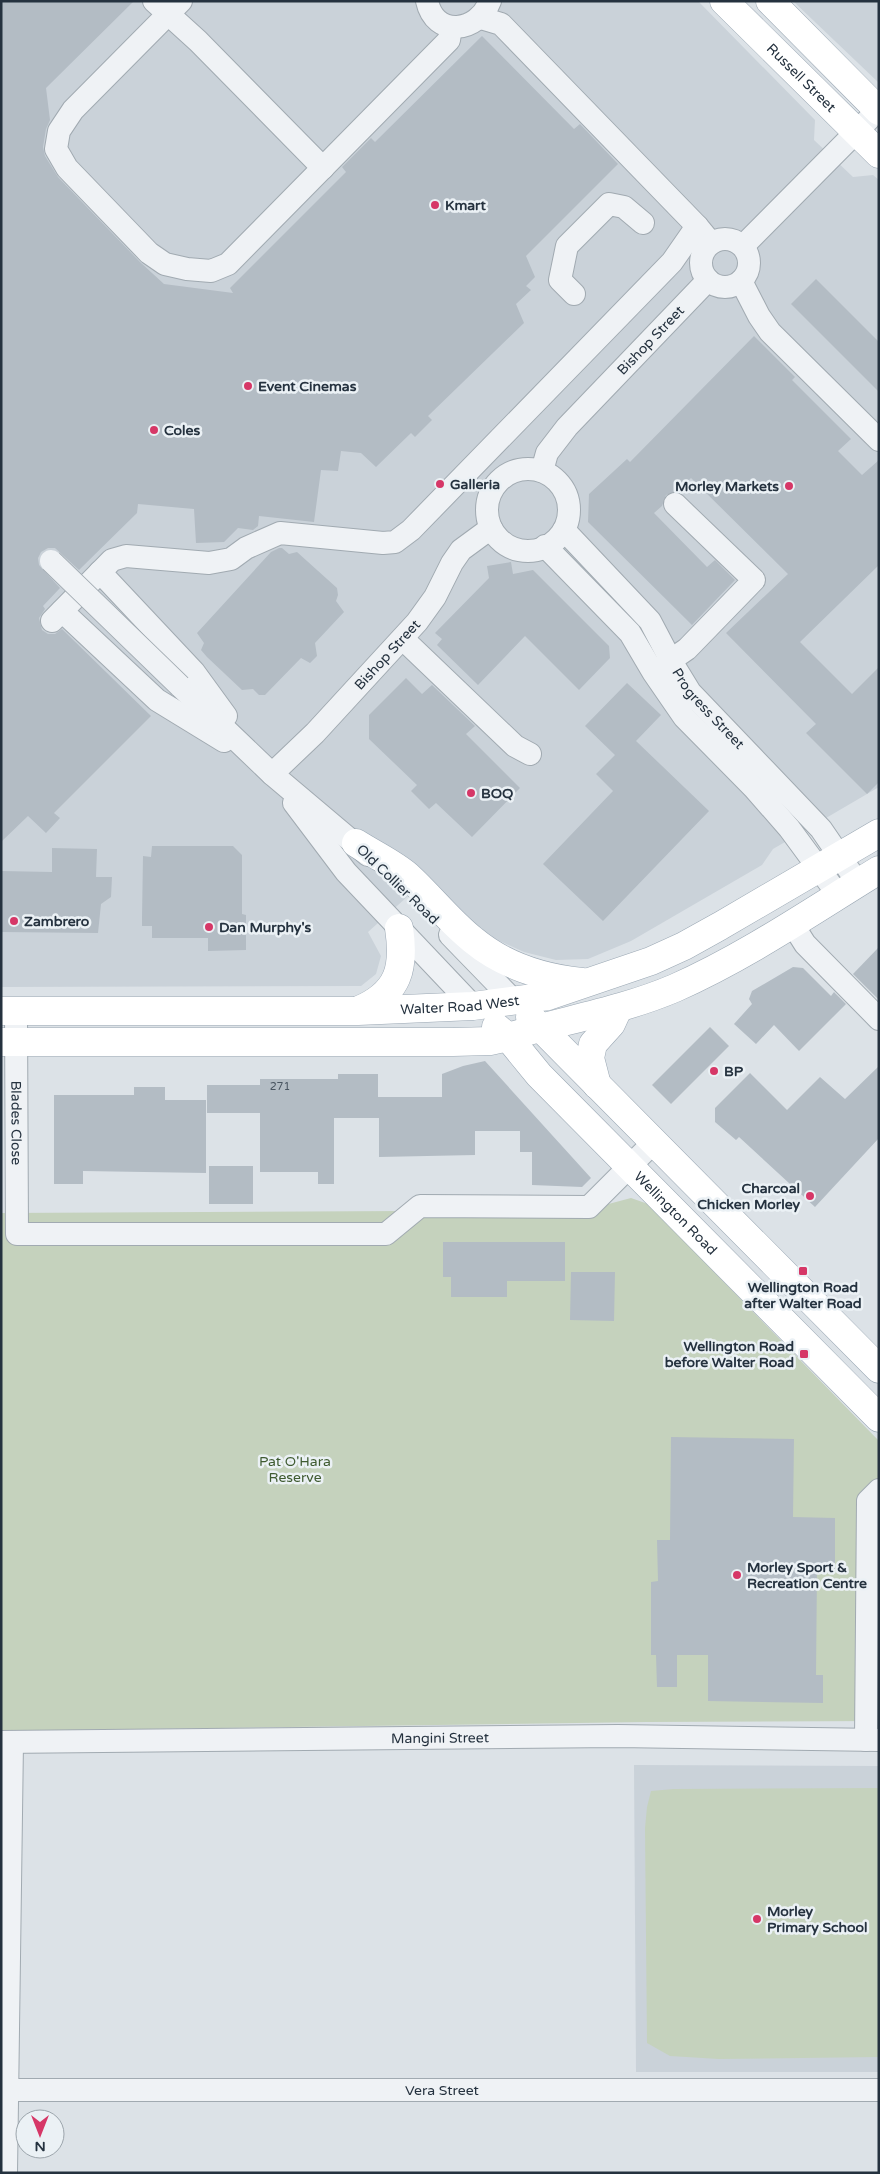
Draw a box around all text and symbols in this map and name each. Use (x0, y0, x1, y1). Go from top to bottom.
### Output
street label: Russell Street (763, 40, 840, 116)
place label: Kmart (445, 197, 486, 214)
marker: Kmart (429, 199, 441, 211)
street label: Bishop Street (614, 302, 688, 379)
place label: Event Cinemas (258, 378, 357, 395)
marker: Event Cinemas (242, 380, 254, 392)
place label: Coles (164, 422, 200, 439)
marker: Coles (148, 424, 160, 436)
place label: Galleria (450, 476, 500, 493)
marker: Galleria (434, 478, 446, 490)
place label: Morley Markets (675, 478, 779, 495)
marker: Morley Markets (783, 480, 795, 492)
street label: Bishop Street (351, 616, 424, 694)
street label: Progress Street (668, 665, 748, 753)
place label: BOQ (481, 785, 513, 802)
marker: BOQ (465, 787, 477, 799)
street label: Old Collier Road (353, 841, 442, 928)
place label: Zambrero (24, 913, 90, 930)
marker: Zambrero (8, 915, 20, 927)
place label: Dan Murphy's (219, 919, 311, 936)
marker: Dan Murphy's (203, 921, 215, 933)
street label: Walter Road West (400, 992, 521, 1018)
place label: BP (724, 1063, 744, 1080)
marker: BP (708, 1065, 720, 1077)
house number: 271 (270, 1080, 290, 1093)
street label: Blades Close (7, 1081, 25, 1165)
street label: Wellington Road (631, 1168, 720, 1259)
place label: Charcoal Chicken Morley (697, 1180, 800, 1213)
marker: Charcoal Chicken Morley (804, 1190, 816, 1202)
marker: Wellington Road after Walter Road (797, 1265, 809, 1277)
place label: Wellington Road after Walter Road (744, 1279, 862, 1312)
place label: Wellington Road before Walter Road (665, 1338, 794, 1371)
marker: Wellington Road before Walter Road (798, 1348, 810, 1360)
park label: Pat O'Hara Reserve (259, 1453, 331, 1486)
place label: Morley Sport & Recreation Centre (747, 1559, 867, 1592)
marker: Morley Sport & Recreation Centre (731, 1569, 743, 1581)
street label: Mangini Street (391, 1729, 490, 1747)
place label: Morley Primary School (767, 1903, 868, 1936)
marker: Morley Primary School (751, 1913, 763, 1925)
street label: Vera Street (405, 2082, 480, 2099)
north arrow (15, 2109, 65, 2159)
text: N (34, 2138, 46, 2155)

